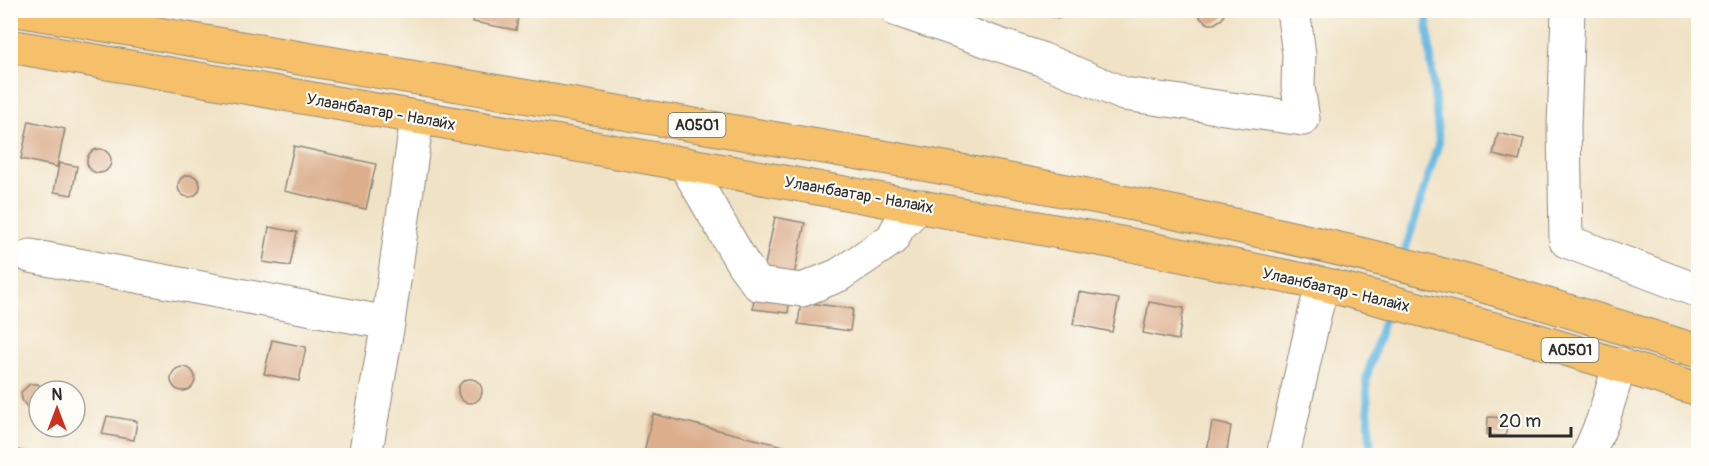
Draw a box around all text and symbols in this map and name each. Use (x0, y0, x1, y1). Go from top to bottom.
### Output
street label: Улаанбаатар - Налайх (305, 89, 457, 135)
road number: A0501 (668, 113, 726, 137)
street label: Улаанбаатар - Налайх (783, 172, 935, 218)
street label: Улаанбаатар - Налайх (1260, 263, 1412, 317)
road number: A0501 (1542, 338, 1598, 362)
north arrow (27, 379, 87, 439)
text: N (52, 385, 63, 405)
scale bar (1490, 400, 1571, 438)
text: 20 m (1499, 410, 1541, 433)

